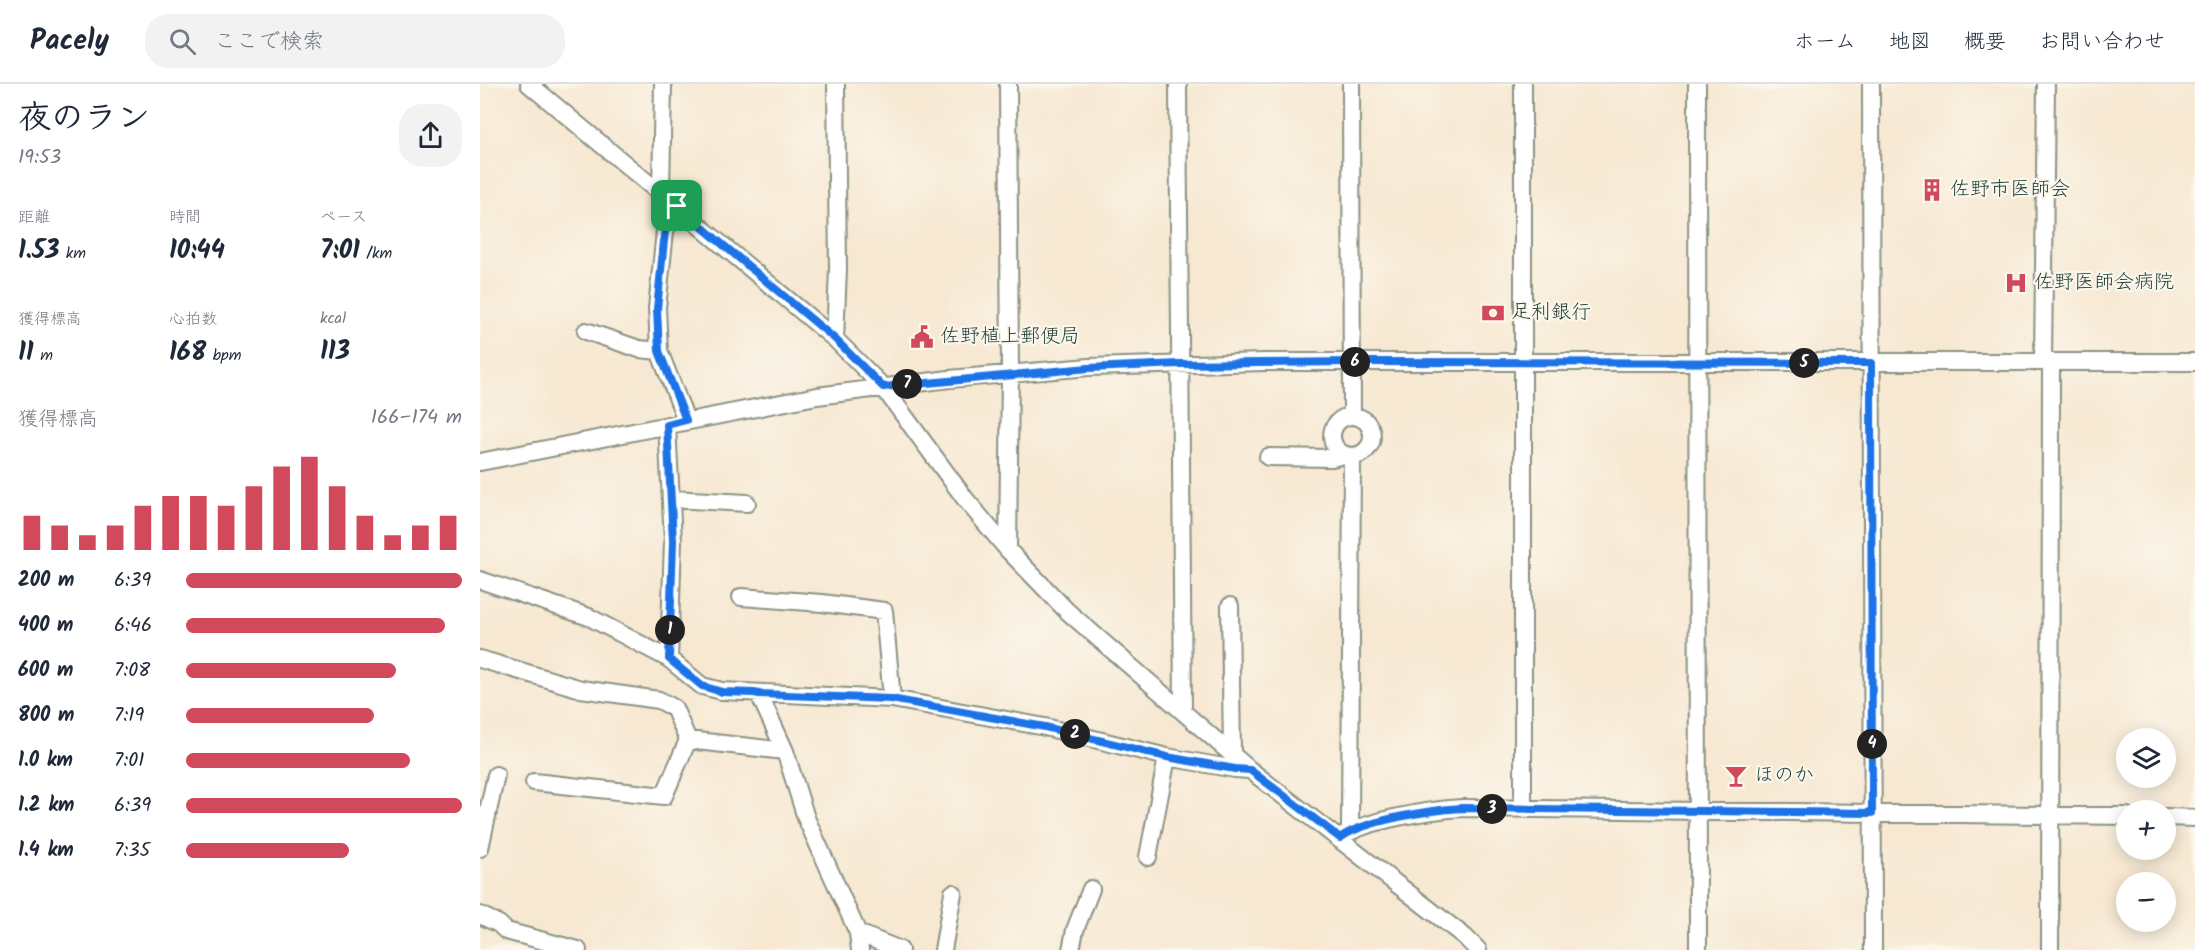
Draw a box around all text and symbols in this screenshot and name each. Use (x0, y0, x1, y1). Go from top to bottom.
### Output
search box (145, 14, 565, 68)
text: Pacely (30, 19, 109, 64)
icon: search (166, 25, 199, 58)
text: ここで検索 (214, 25, 324, 60)
text: ホーム (1794, 26, 1856, 59)
text: 地図 (1889, 26, 1931, 59)
text: 概要 (1964, 26, 2006, 59)
text: お問い合わせ (2039, 26, 2165, 59)
text: 夜のラン (18, 93, 150, 146)
button: share (399, 104, 462, 167)
text: 19:53 (18, 142, 61, 174)
place label: 佐野市医師会 (1950, 174, 2070, 206)
building icon: 佐野市医師会 (1919, 177, 1945, 203)
pin (651, 180, 702, 231)
icon: arrive (660, 189, 693, 222)
text: 距離 (18, 205, 50, 230)
text: 時間 (169, 205, 201, 230)
text: ペース (320, 205, 367, 230)
text: 1.53 (18, 230, 59, 272)
text: 10:44 (169, 230, 225, 272)
text: 7:01 (320, 230, 360, 272)
text: km (59, 241, 86, 266)
text: /km (360, 241, 392, 266)
place label: 佐野医師会病院 (2034, 267, 2174, 299)
hospital icon: 佐野医師会病院 (2003, 270, 2029, 296)
place label: 足利銀行 (1511, 297, 1591, 329)
bank icon: 足利銀行 (1480, 300, 1506, 326)
text: kcal (320, 306, 346, 331)
text: 獲得標高 (18, 307, 82, 332)
text: 心拍数 (169, 307, 217, 332)
place label: 佐野植上郵便局 (940, 321, 1080, 353)
public building icon: 佐野植上郵便局 (909, 324, 935, 350)
text: 113 (320, 331, 350, 373)
text: 11 (18, 332, 34, 374)
text: 168 (169, 332, 206, 374)
text: m (34, 343, 53, 368)
text: bpm (206, 343, 242, 368)
pin: 6 (1340, 347, 1370, 377)
pin: 5 (1789, 348, 1819, 378)
text: 6 (1351, 349, 1359, 374)
text: 5 (1800, 350, 1808, 375)
pin: 7 (892, 369, 922, 399)
text: 7 (903, 371, 911, 396)
text: 166–174 m (371, 402, 462, 434)
text: 獲得標高 (18, 404, 98, 436)
text: 200 m (18, 565, 74, 597)
text: 6:39 (114, 565, 151, 597)
text: 400 m (18, 610, 74, 642)
text: 6:46 (114, 610, 152, 642)
pin: 1 (655, 615, 685, 645)
text: 1 (668, 617, 672, 642)
text: 600 m (18, 655, 73, 687)
text: 7:08 (114, 655, 150, 687)
text: 800 m (18, 700, 74, 732)
text: 7:19 (114, 700, 144, 732)
pin: 2 (1060, 719, 1090, 749)
text: 2 (1070, 721, 1080, 746)
map controls (2116, 728, 2176, 932)
button: layers (2116, 728, 2176, 788)
pin: 4 (1857, 729, 1887, 759)
text: 4 (1868, 731, 1876, 756)
text: 1.0 km (18, 745, 73, 777)
text: 7:01 (114, 745, 144, 777)
place label: ほのか (1754, 760, 1814, 792)
bar icon: ほのか (1723, 763, 1749, 789)
text: 1.2 km (18, 790, 74, 822)
text: 6:39 (114, 790, 151, 822)
pin: 3 (1477, 794, 1507, 824)
text: 3 (1488, 796, 1496, 821)
button: + (2116, 800, 2176, 860)
text: 1.4 km (18, 835, 74, 867)
text: 7:35 (114, 835, 150, 867)
button: − (2116, 872, 2176, 932)

